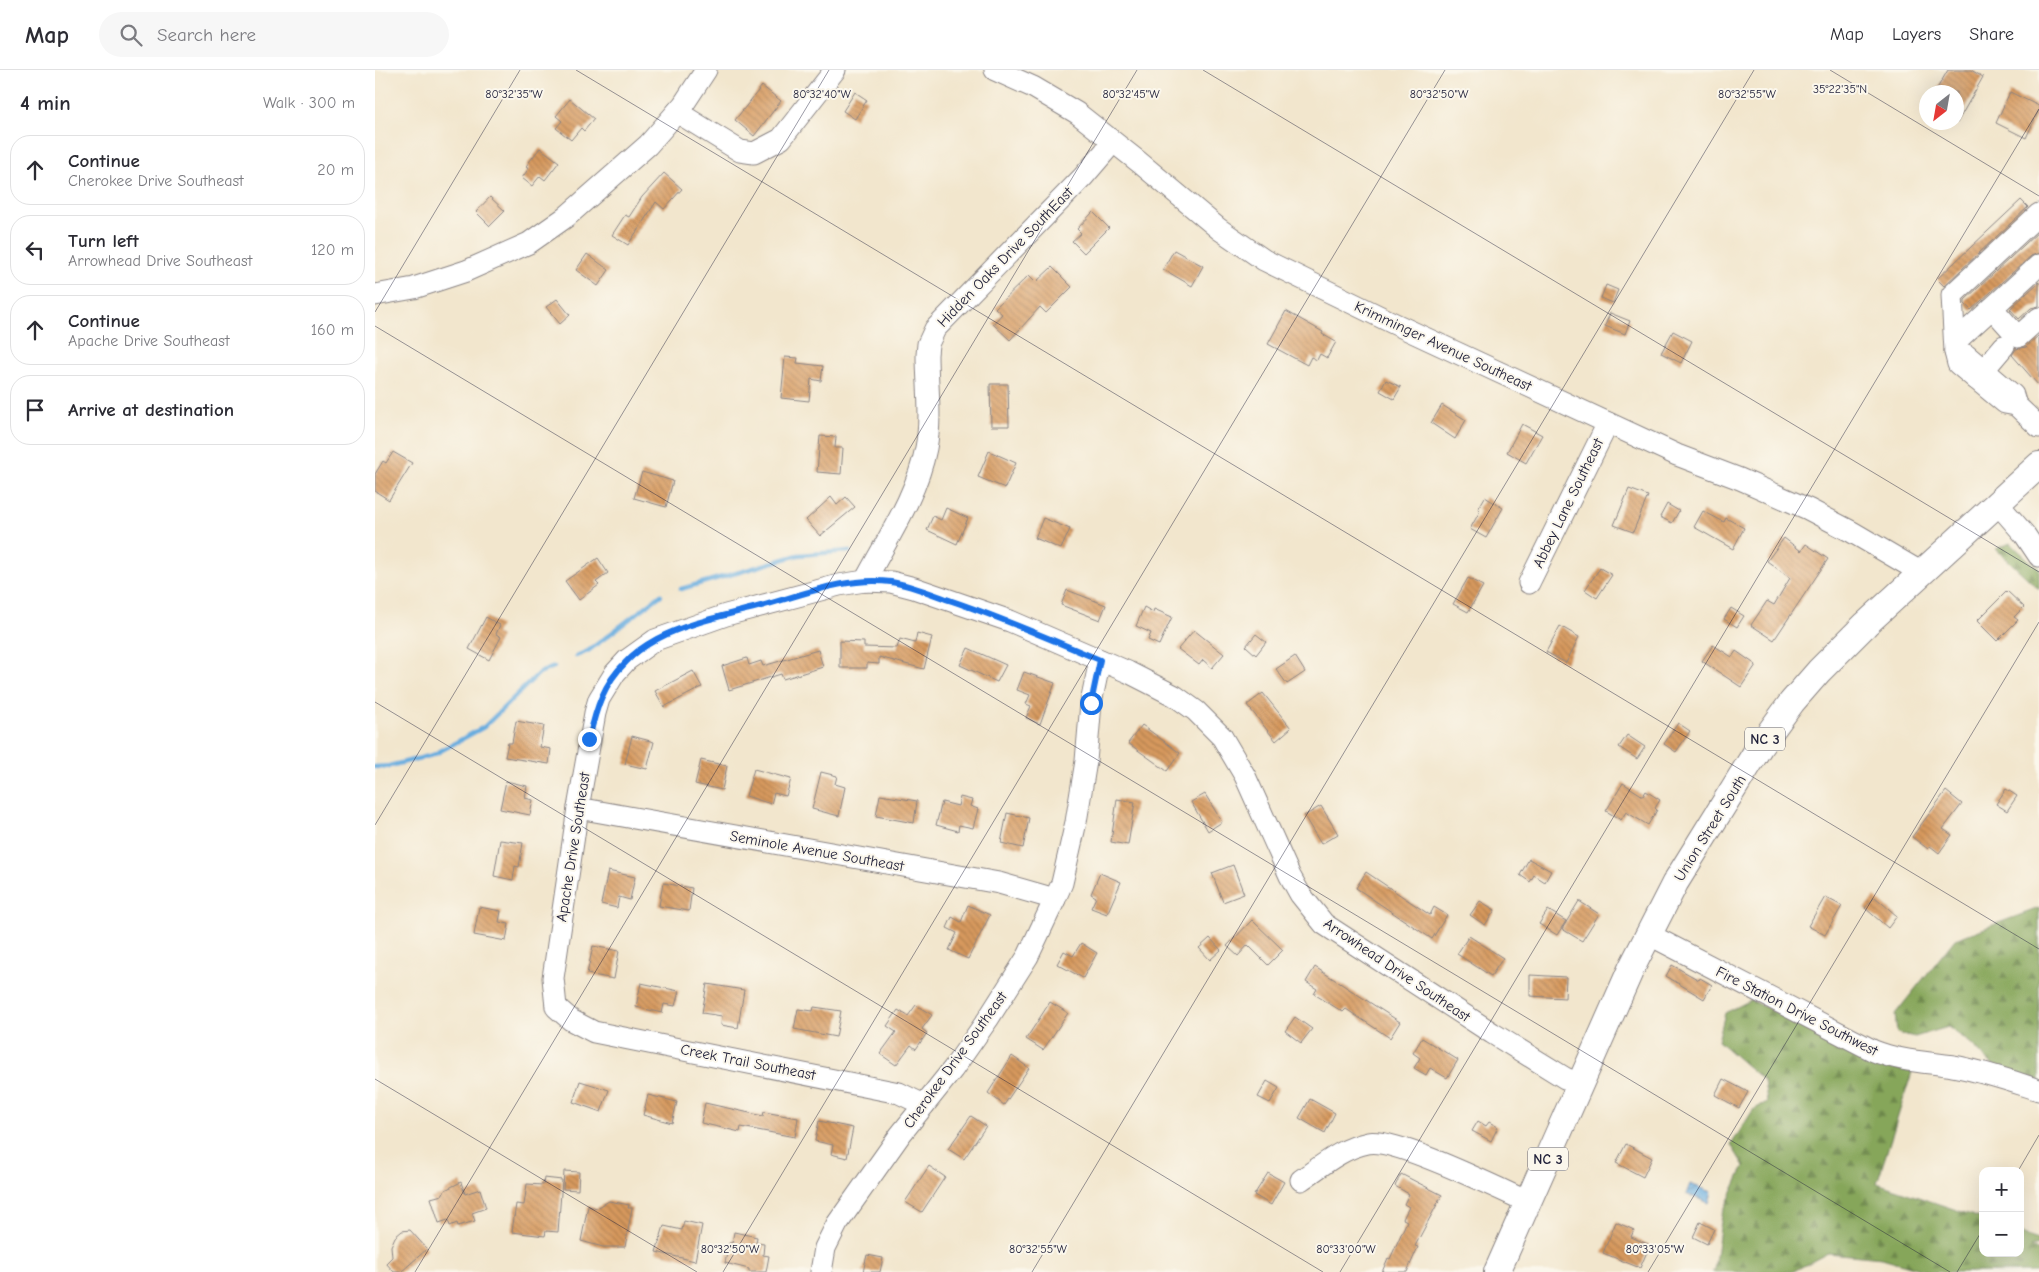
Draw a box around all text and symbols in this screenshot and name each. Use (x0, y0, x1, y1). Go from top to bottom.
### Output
search box (99, 12, 449, 57)
text: Map (25, 21, 69, 49)
icon: search (117, 21, 145, 49)
text: Search here (157, 24, 256, 46)
text: Map (1830, 24, 1864, 45)
text: Layers (1892, 24, 1941, 45)
text: Share (1969, 24, 2014, 45)
text: 35°22'35"N (1813, 82, 1867, 96)
north arrow (1919, 85, 1964, 130)
text: 80°32'35"W (485, 87, 543, 101)
text: 80°32'40"W (793, 87, 852, 101)
text: 80°32'45"W (1102, 87, 1160, 101)
text: 80°32'50"W (1410, 87, 1469, 101)
text: 80°32'55"W (1718, 87, 1777, 101)
text: 4 min (20, 91, 71, 115)
text: Walk · 300 m (263, 94, 355, 112)
text: Continue (68, 150, 140, 172)
icon: ahead (21, 156, 49, 184)
text: 20 m (317, 161, 354, 179)
text: Cherokee Drive Southeast (68, 172, 244, 190)
street label: Hidden Oaks Drive SouthEast (933, 183, 1077, 331)
text: Turn left (68, 230, 139, 252)
icon: left (21, 236, 49, 264)
text: 120 m (311, 241, 354, 259)
text: Arrowhead Drive Southeast (68, 252, 252, 270)
street label: Krimminger Avenue Southeast (1352, 297, 1535, 395)
text: Continue (68, 310, 140, 332)
icon: ahead (21, 316, 49, 344)
text: 160 m (311, 321, 354, 339)
text: Apache Drive Southeast (68, 332, 230, 350)
icon: arrive (21, 396, 49, 424)
text: Arrive at destination (68, 399, 234, 421)
street label: Abbey Lane Southeast (1529, 435, 1607, 571)
route start (1080, 692, 1103, 715)
route end (578, 728, 601, 751)
road number: NC 3 (1745, 728, 1785, 751)
street label: Apache Drive Southeast (552, 770, 594, 923)
street label: Union Street South (1670, 771, 1750, 885)
street label: Seminole Avenue Southeast (729, 827, 906, 875)
street label: Arrowhead Drive Southeast (1320, 914, 1474, 1026)
street label: Fire Station Drive Southwest (1713, 962, 1882, 1060)
street label: Cherokee Drive Southeast (899, 988, 1011, 1132)
street label: Creek Trail Southeast (679, 1040, 818, 1084)
road number: NC 3 (1528, 1148, 1568, 1170)
map controls (1979, 1167, 2024, 1257)
button: + (1979, 1167, 2024, 1212)
button: − (1979, 1212, 2024, 1257)
text: 80°32'50"W (701, 1242, 760, 1256)
text: 80°32'55"W (1009, 1242, 1068, 1256)
text: 80°33'00"W (1316, 1242, 1376, 1256)
text: 80°33'05"W (1626, 1242, 1685, 1256)

